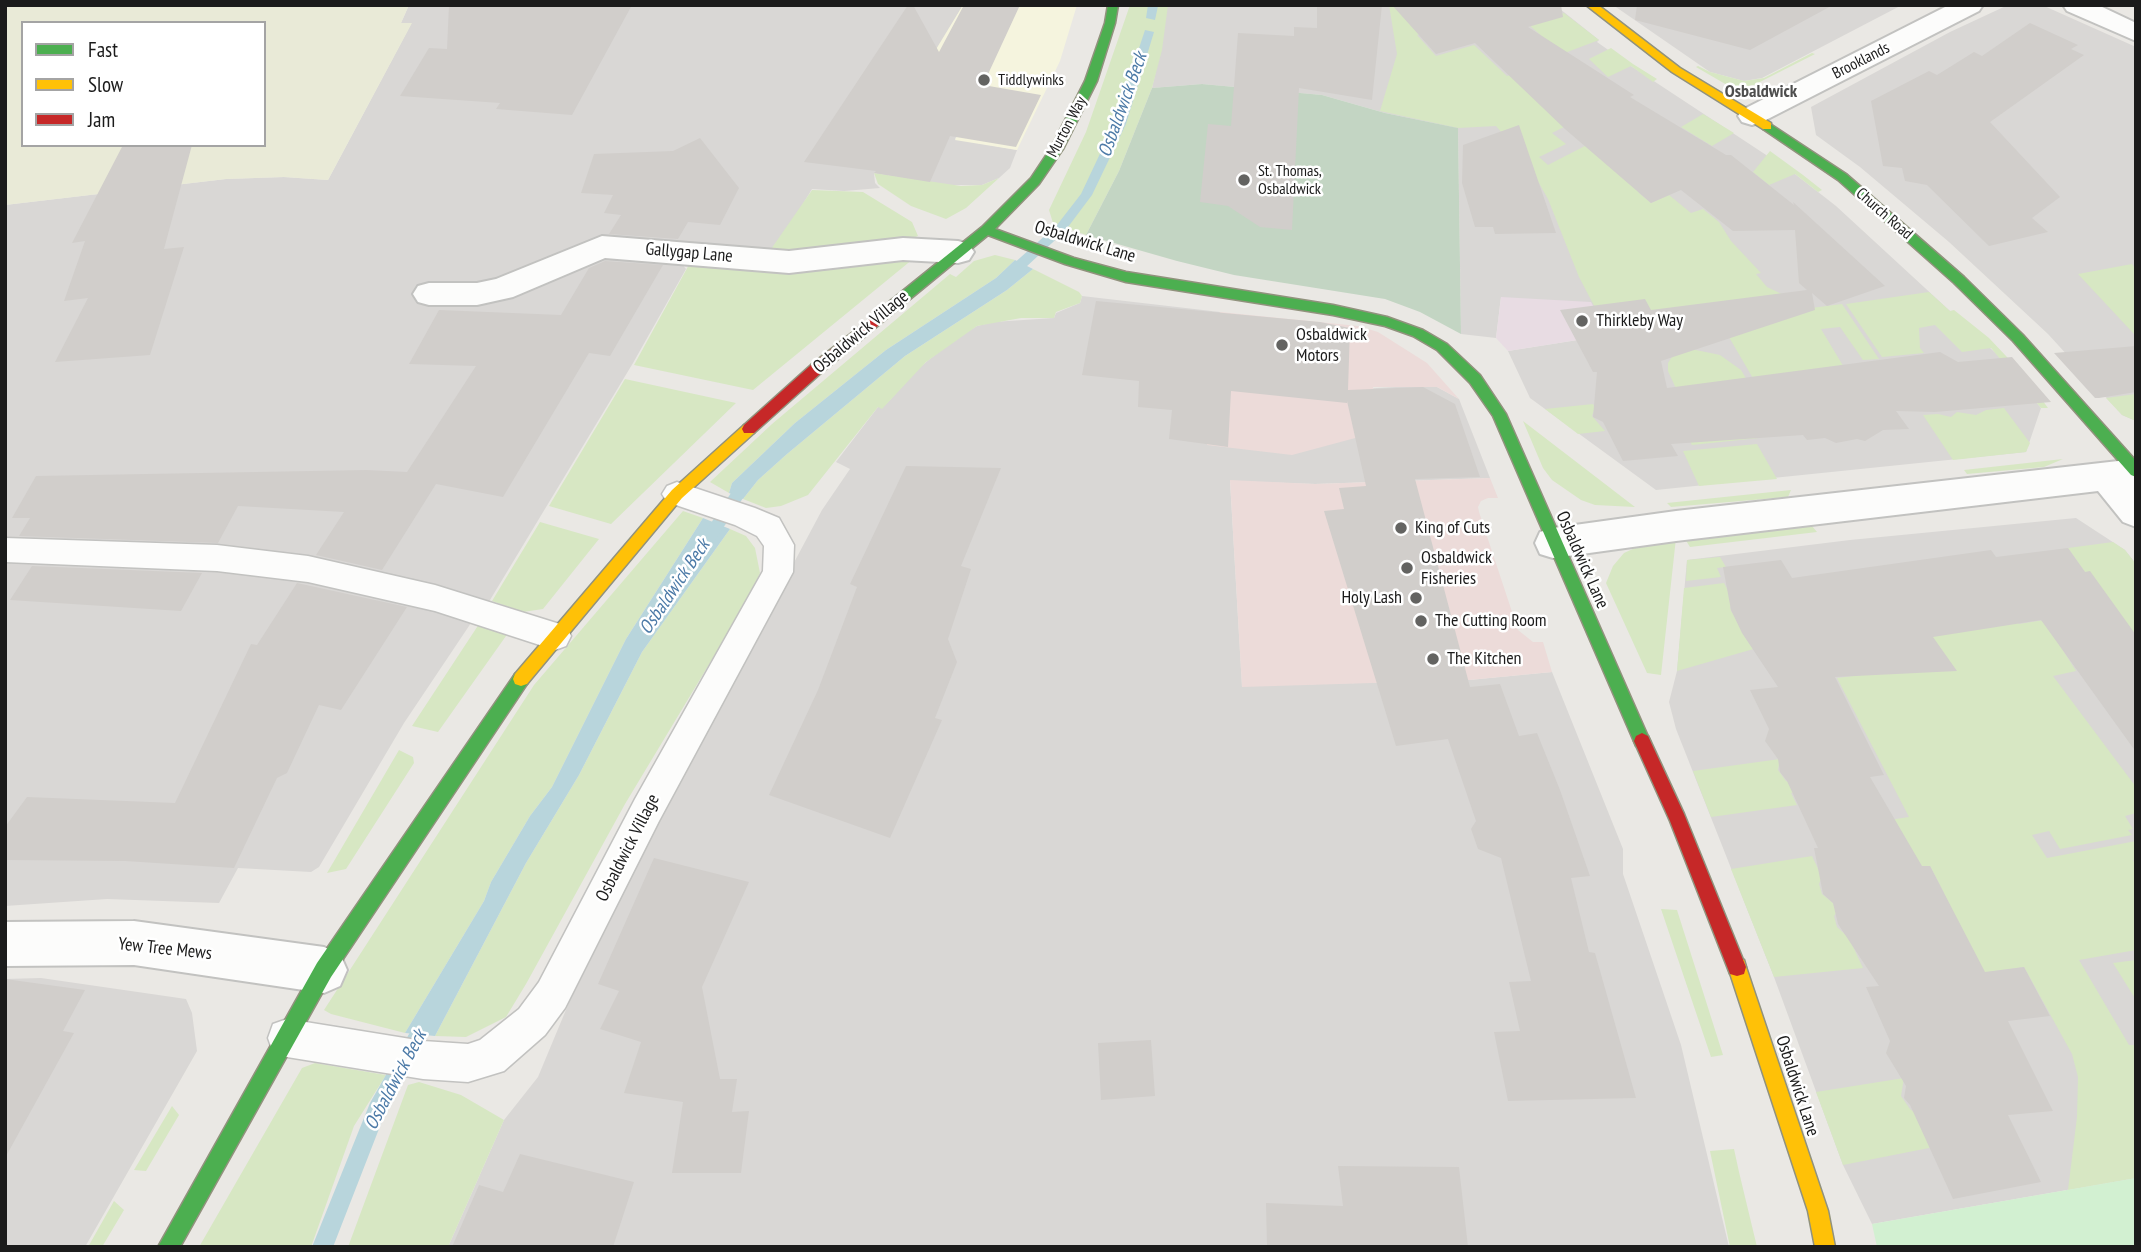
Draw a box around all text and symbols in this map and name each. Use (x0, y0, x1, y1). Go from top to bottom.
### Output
legend (21, 21, 266, 147)
text: Fast (88, 36, 118, 63)
street label: Brooklands (1829, 38, 1893, 84)
water label: Osbaldwick Beck (1094, 50, 1152, 160)
place label: Tiddlywinks (998, 70, 1064, 90)
text: Slow (88, 71, 123, 98)
marker: Tiddlywinks (976, 72, 992, 88)
district label: Osbaldwick (1725, 81, 1797, 103)
street label: Murton Way (1043, 93, 1091, 161)
text: Jam (88, 106, 115, 133)
place label: St. Thomas, Osbaldwick (1258, 161, 1322, 199)
marker: St. Thomas, Osbaldwick (1236, 172, 1252, 188)
street label: Church Road (1852, 184, 1916, 244)
street label: Osbaldwick Lane (1032, 216, 1138, 268)
street label: Gallygap Lane (644, 238, 734, 268)
street label: Osbaldwick Village (809, 286, 913, 378)
place label: Thirkleby Way (1596, 310, 1683, 332)
marker: Thirkleby Way (1574, 313, 1590, 329)
place label: Osbaldwick Motors (1296, 324, 1367, 366)
marker: Osbaldwick Motors (1274, 337, 1290, 353)
street label: Osbaldwick Lane (1551, 508, 1613, 612)
place label: King of Cuts (1415, 517, 1490, 539)
marker: King of Cuts (1393, 520, 1409, 536)
water label: Osbaldwick Beck (635, 535, 715, 639)
place label: Osbaldwick Fisheries (1421, 547, 1492, 590)
marker: Osbaldwick Fisheries (1399, 560, 1415, 576)
place label: Holy Lash (1341, 587, 1402, 609)
marker: Holy Lash (1408, 590, 1424, 606)
place label: The Cutting Room (1435, 610, 1547, 632)
marker: The Cutting Room (1413, 613, 1429, 629)
place label: The Kitchen (1447, 648, 1521, 670)
marker: The Kitchen (1425, 651, 1441, 667)
street label: Osbaldwick Village (592, 791, 664, 905)
street label: Yew Tree Mews (117, 933, 213, 965)
water label: Osbaldwick Beck (360, 1026, 432, 1134)
street label: Osbaldwick Lane (1771, 1033, 1823, 1139)

